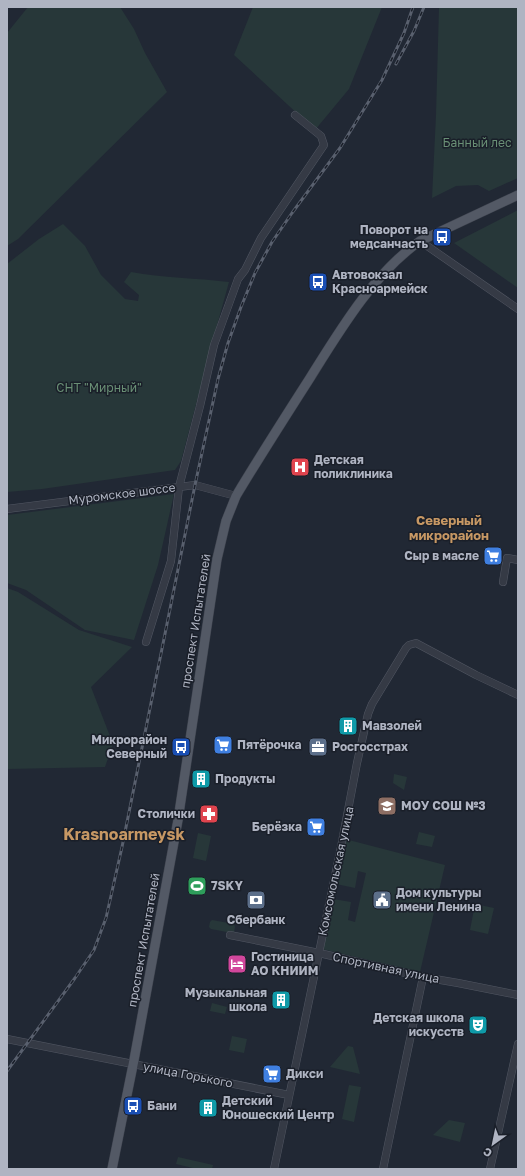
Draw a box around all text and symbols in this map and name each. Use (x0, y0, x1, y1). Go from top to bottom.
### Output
park label: Банный лес (442, 135, 512, 150)
place label: Поворот на медсанчасть (350, 222, 428, 251)
bus stop icon: Поворот на медсанчасть (431, 226, 453, 248)
place label: Автовокзал Красноармейск (332, 267, 428, 296)
bus stop icon: Автовокзал Красноармейск (307, 271, 329, 293)
park label: СНТ "Мирный" (56, 380, 142, 395)
place label: Детская поликлиника (314, 452, 393, 481)
hospital icon: Детская поликлиника (289, 456, 311, 478)
street label: Муромское шоссе (68, 480, 176, 508)
district label: Северный микрорайон (409, 512, 489, 543)
supermarket icon: Сыр в масле (482, 545, 504, 567)
place label: Сыр в масле (404, 548, 479, 563)
street label: проспект Испытателей (177, 553, 214, 689)
building icon: Мавзолей (337, 715, 359, 737)
place label: Мавзолей (362, 718, 422, 733)
place label: Микрорайон Северный (91, 732, 167, 761)
supermarket icon: Пятёрочка (212, 734, 234, 756)
bus stop icon: Микрорайон Северный (170, 736, 192, 758)
office icon: Росгосстрах (307, 736, 329, 758)
place label: Пятёрочка (237, 737, 302, 752)
place label: Росгосстрах (332, 739, 408, 754)
building icon: Продукты (190, 768, 212, 790)
place label: Продукты (215, 771, 275, 786)
school or university icon: МОУ СОШ №3 (376, 795, 398, 817)
place label: МОУ СОШ №3 (401, 798, 486, 813)
pharmacy icon: Столички (198, 803, 220, 825)
street label: Комсомольская улица (314, 805, 357, 937)
place label: Столички (138, 806, 195, 821)
supermarket icon: Берёзка (305, 816, 327, 838)
place label: Берёзка (252, 819, 302, 834)
district label: Krasnoarmeysk (63, 824, 185, 844)
street label: проспект Испытателей (124, 872, 163, 1008)
sports icon: 7SKY (186, 875, 208, 897)
place label: 7SKY (211, 878, 243, 893)
place label: Дом культуры имени Ленина (396, 885, 481, 914)
bank icon: Сбербанк (245, 889, 267, 911)
public building icon: Дом культуры имени Ленина (371, 889, 393, 911)
place label: Сбербанк (227, 912, 285, 927)
place label: Гостиница АО КНИИМ (251, 949, 318, 978)
street label: Спортивная улица (331, 949, 441, 986)
hotel icon: Гостиница АО КНИИМ (226, 953, 248, 975)
place label: Музыкальная школа (185, 985, 267, 1014)
building icon: Музыкальная школа (270, 989, 292, 1011)
place label: Детская школа искусств (373, 1010, 464, 1039)
theatre icon: Детская школа искусств (467, 1014, 489, 1036)
street label: улица Горького (142, 1058, 234, 1091)
supermarket icon: Дикси (261, 1063, 283, 1085)
place label: Дикси (286, 1066, 323, 1081)
place label: Детский Юношеский Центр (222, 1093, 335, 1122)
bus stop icon: Бани (122, 1095, 144, 1117)
building icon: Детский Юношеский Центр (197, 1097, 219, 1119)
place label: Бани (147, 1098, 177, 1113)
north arrow (473, 1124, 513, 1164)
text: С (480, 1145, 494, 1160)

